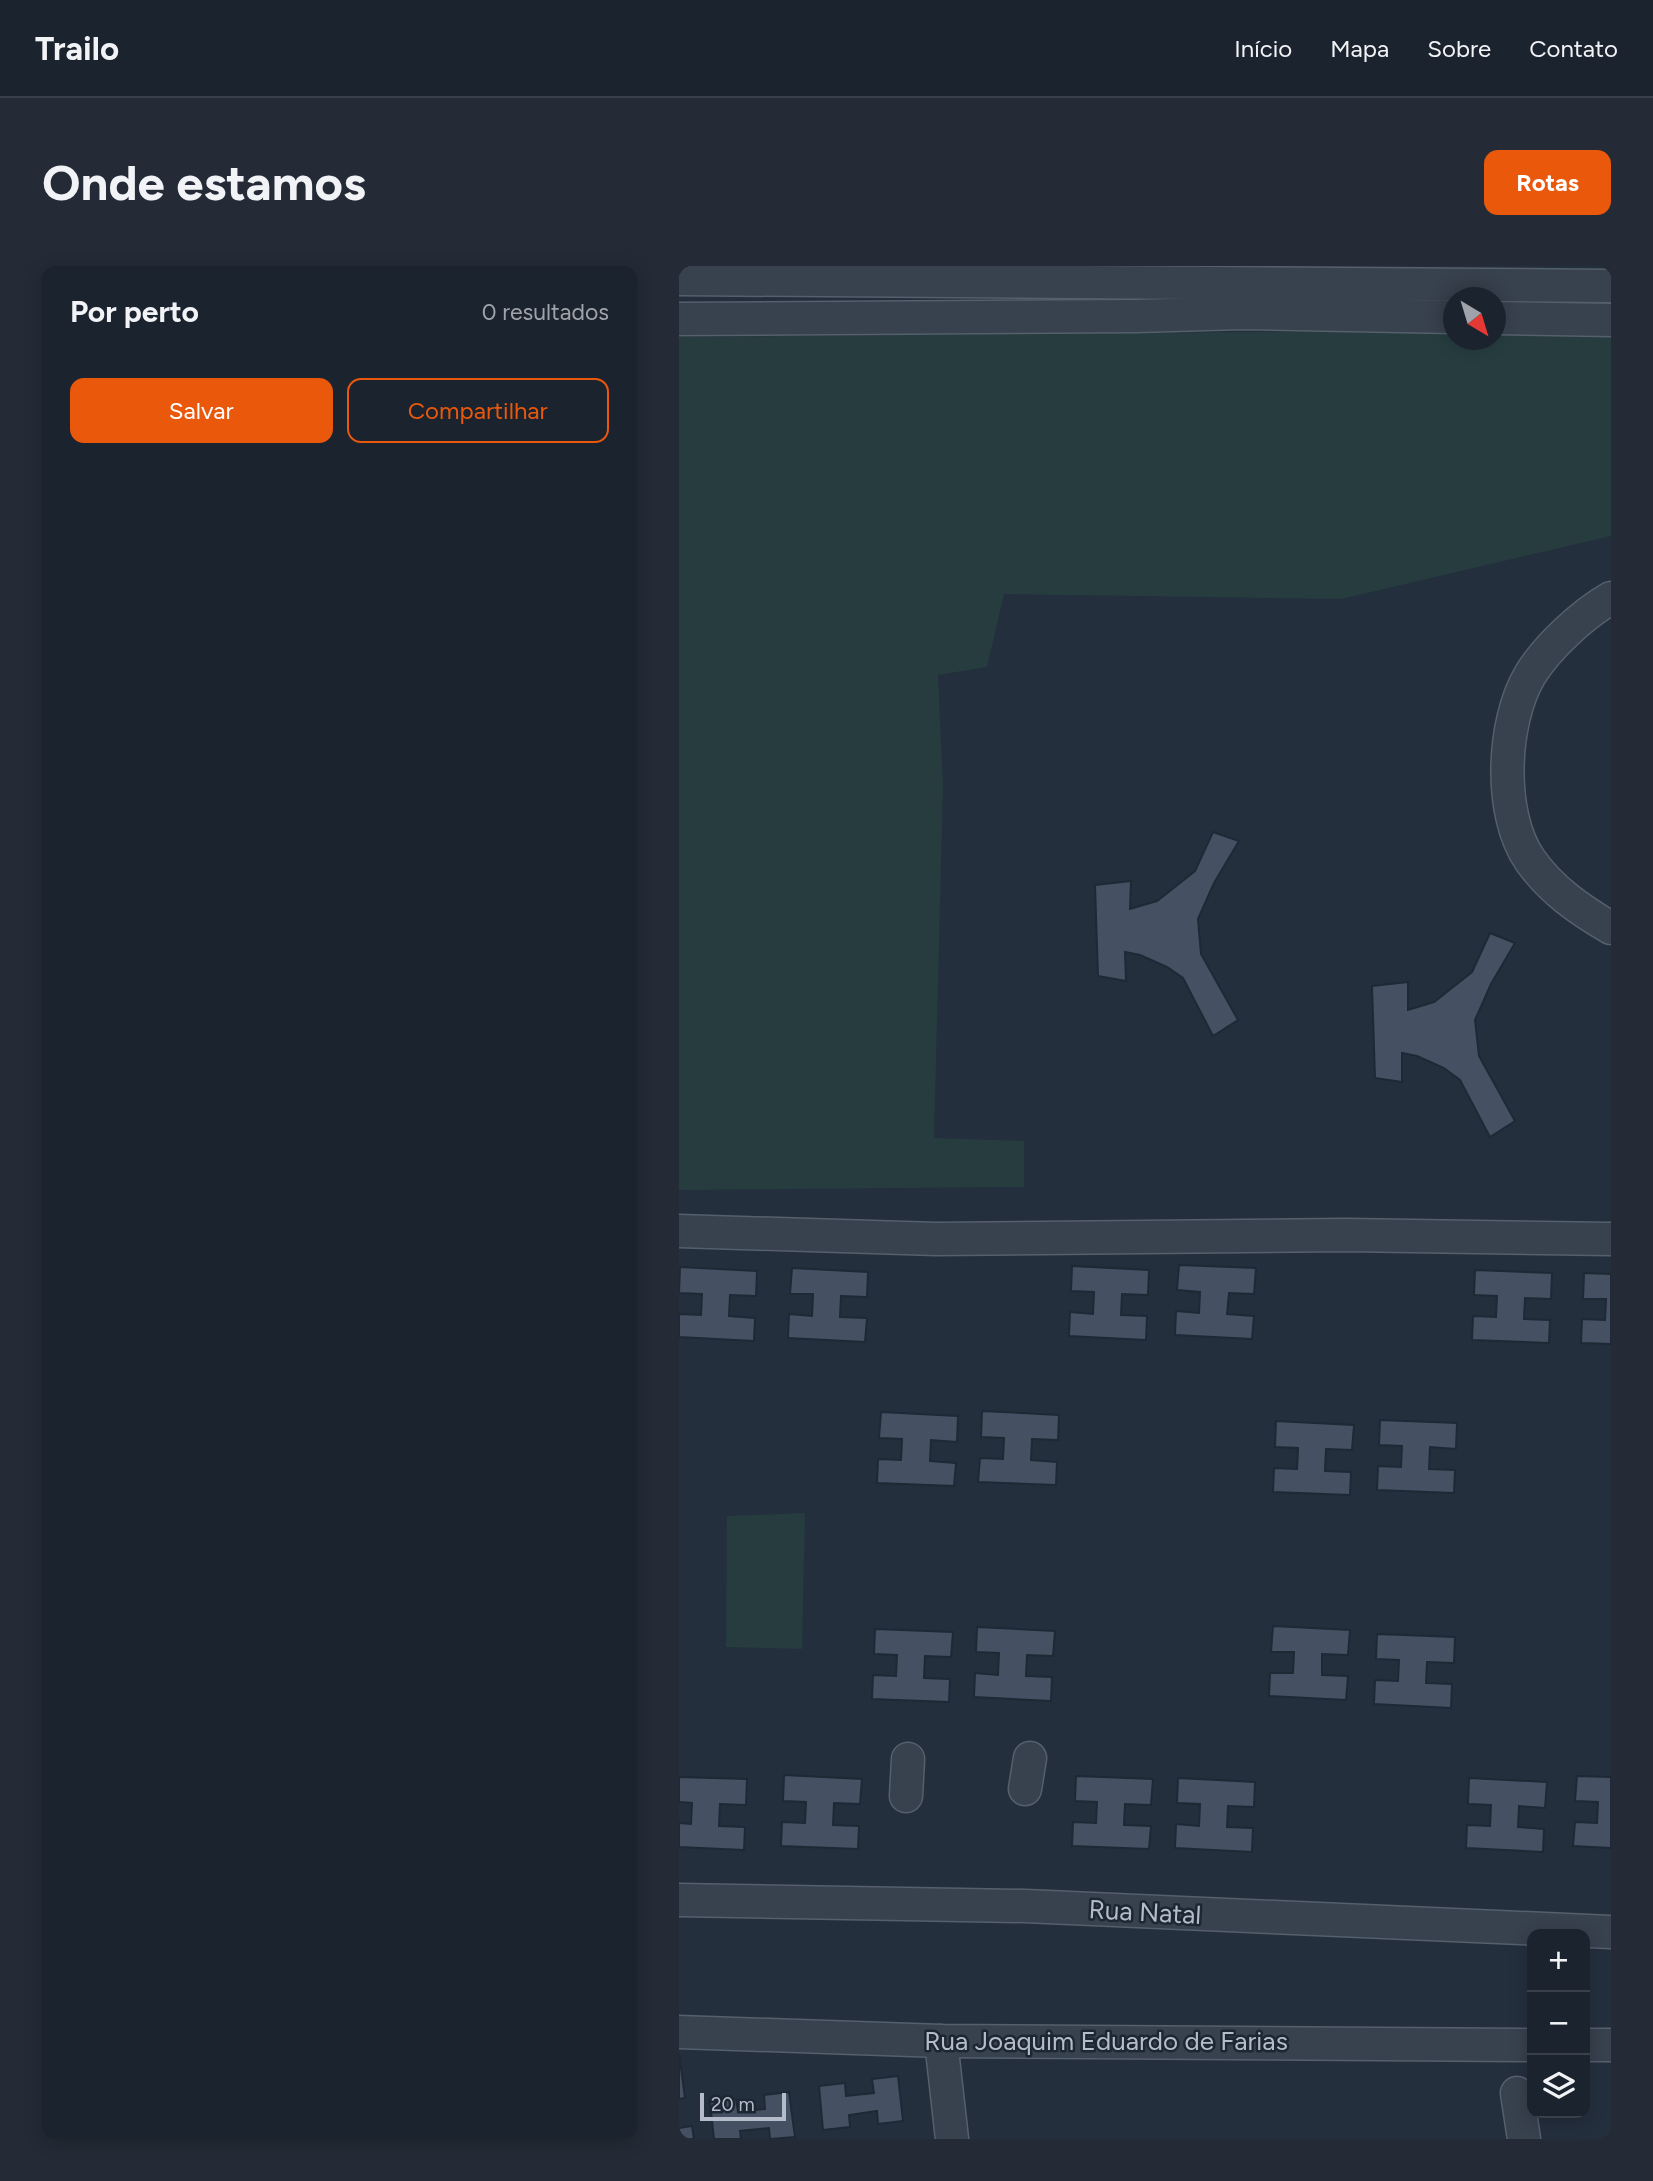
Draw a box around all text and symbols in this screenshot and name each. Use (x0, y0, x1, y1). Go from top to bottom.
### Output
text: Trailo (35, 29, 119, 68)
text: Início (1234, 34, 1292, 63)
text: Mapa (1330, 34, 1389, 63)
text: Sobre (1427, 34, 1491, 63)
text: Contato (1529, 34, 1618, 63)
button: Rotas (1484, 150, 1611, 215)
text: Onde estamos (42, 153, 366, 212)
north arrow (1443, 287, 1506, 350)
text: Por perto (70, 293, 199, 330)
text: 0 resultados (482, 298, 609, 326)
button: Salvar (70, 378, 333, 443)
button: Compartilhar (347, 378, 609, 443)
street label: Rua Natal (1088, 1893, 1202, 1931)
map controls (1527, 1929, 1590, 2118)
button: + (1527, 1929, 1590, 1992)
button: − (1527, 1992, 1590, 2055)
street label: Rua Joaquim Eduardo de Farias (924, 2025, 1288, 2057)
button: layers (1527, 2055, 1590, 2118)
scale bar (700, 2090, 786, 2122)
text: 20 m (711, 2093, 755, 2116)

